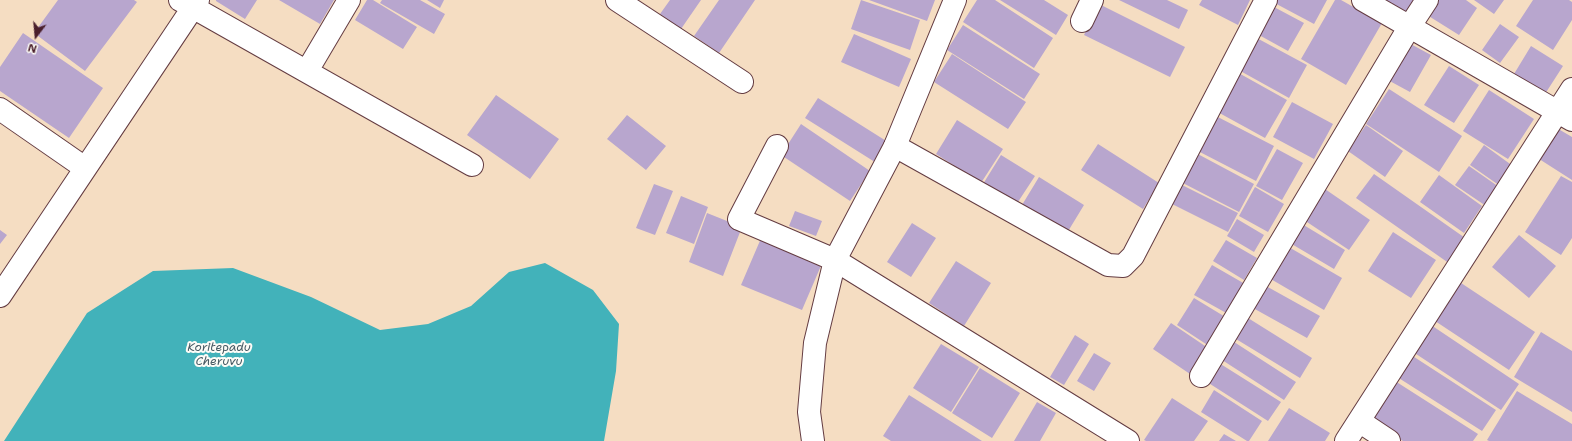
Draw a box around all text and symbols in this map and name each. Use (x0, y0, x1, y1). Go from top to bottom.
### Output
north arrow (16, 16, 56, 56)
text: N (26, 40, 39, 56)
water label: Koritepadu Cheruvu (187, 341, 251, 369)

